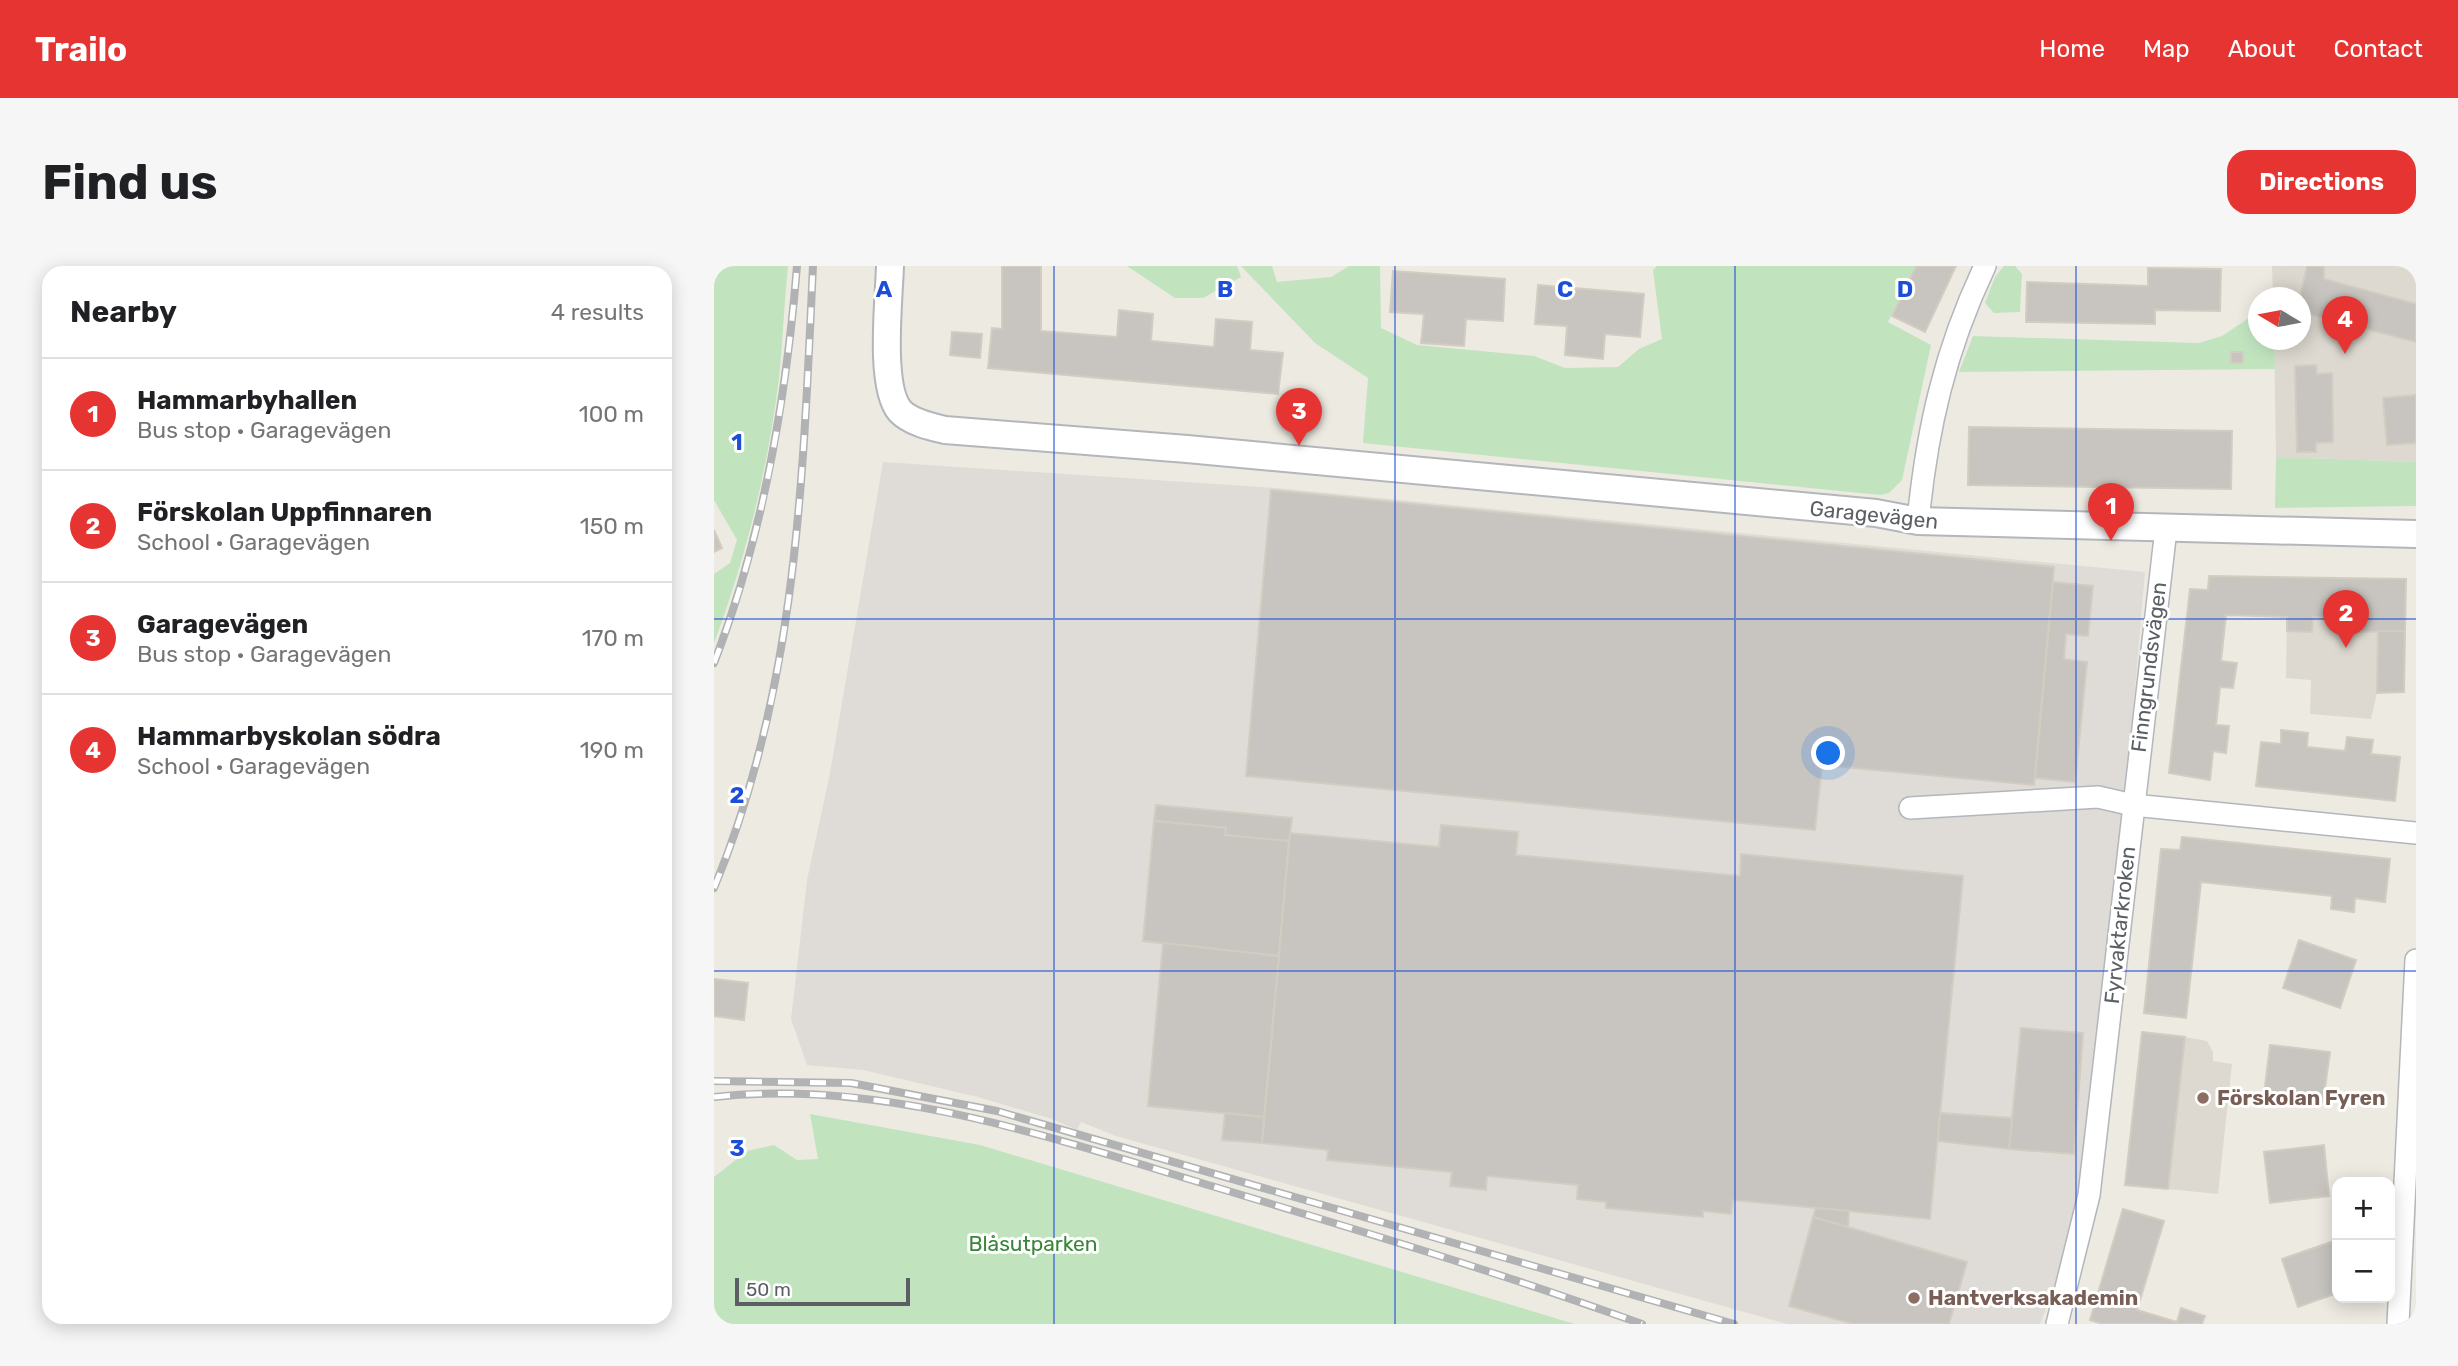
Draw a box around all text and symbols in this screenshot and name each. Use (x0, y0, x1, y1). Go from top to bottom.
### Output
text: Trailo (35, 30, 127, 69)
text: Home (2039, 35, 2105, 63)
text: Map (2143, 35, 2190, 63)
text: About (2228, 35, 2296, 63)
text: Contact (2334, 35, 2423, 63)
button: Directions (2227, 150, 2416, 214)
text: Find us (42, 153, 218, 211)
text: A (876, 275, 893, 303)
text: B (1217, 275, 1233, 303)
text: C (1557, 275, 1573, 303)
text: D (1897, 275, 1913, 303)
north arrow (2248, 287, 2311, 350)
text: Nearby (70, 294, 177, 330)
pin: 4 (2322, 296, 2368, 354)
text: 4 results (551, 298, 644, 326)
text: Hammarbyhallen (137, 385, 357, 416)
pin: 3 (1276, 388, 1322, 446)
text: 1 (87, 400, 99, 428)
text: 100 m (579, 400, 644, 428)
text: Bus stop · Garagevägen (137, 416, 391, 444)
text: 1 (731, 428, 743, 456)
pin: 1 (2088, 483, 2134, 541)
street label: Garagevägen (1809, 495, 1940, 534)
text: Förskolan Uppfinnaren (137, 497, 432, 528)
text: 2 (86, 512, 100, 540)
text: 150 m (580, 512, 644, 540)
text: School · Garagevägen (137, 528, 370, 556)
street label: Finngrundsvägen (2126, 580, 2171, 753)
pin: 2 (2323, 590, 2369, 648)
text: Garagevägen (137, 609, 308, 640)
text: 3 (85, 624, 101, 652)
text: 170 m (582, 624, 644, 652)
text: Bus stop · Garagevägen (137, 640, 391, 668)
text: Hammarbyskolan södra (137, 721, 441, 752)
text: 4 (85, 736, 101, 764)
text: 190 m (580, 736, 644, 764)
your location (1811, 736, 1845, 770)
text: School · Garagevägen (137, 752, 370, 780)
text: 2 (730, 781, 744, 809)
street label: Fyrvaktarkroken (2099, 845, 2140, 1005)
place label: Förskolan Fyren (2217, 1085, 2386, 1110)
marker: Förskolan Fyren (2195, 1090, 2211, 1106)
text: 3 (729, 1134, 745, 1162)
map controls (2332, 1177, 2395, 1303)
button: + (2332, 1177, 2395, 1240)
park label: Blåsutparken (968, 1231, 1098, 1256)
button: − (2332, 1240, 2395, 1303)
scale bar (735, 1275, 910, 1307)
text: 50 m (746, 1278, 791, 1301)
place label: Hantverksakademin (1928, 1285, 2138, 1310)
marker: Hantverksakademin (1906, 1290, 1922, 1306)

